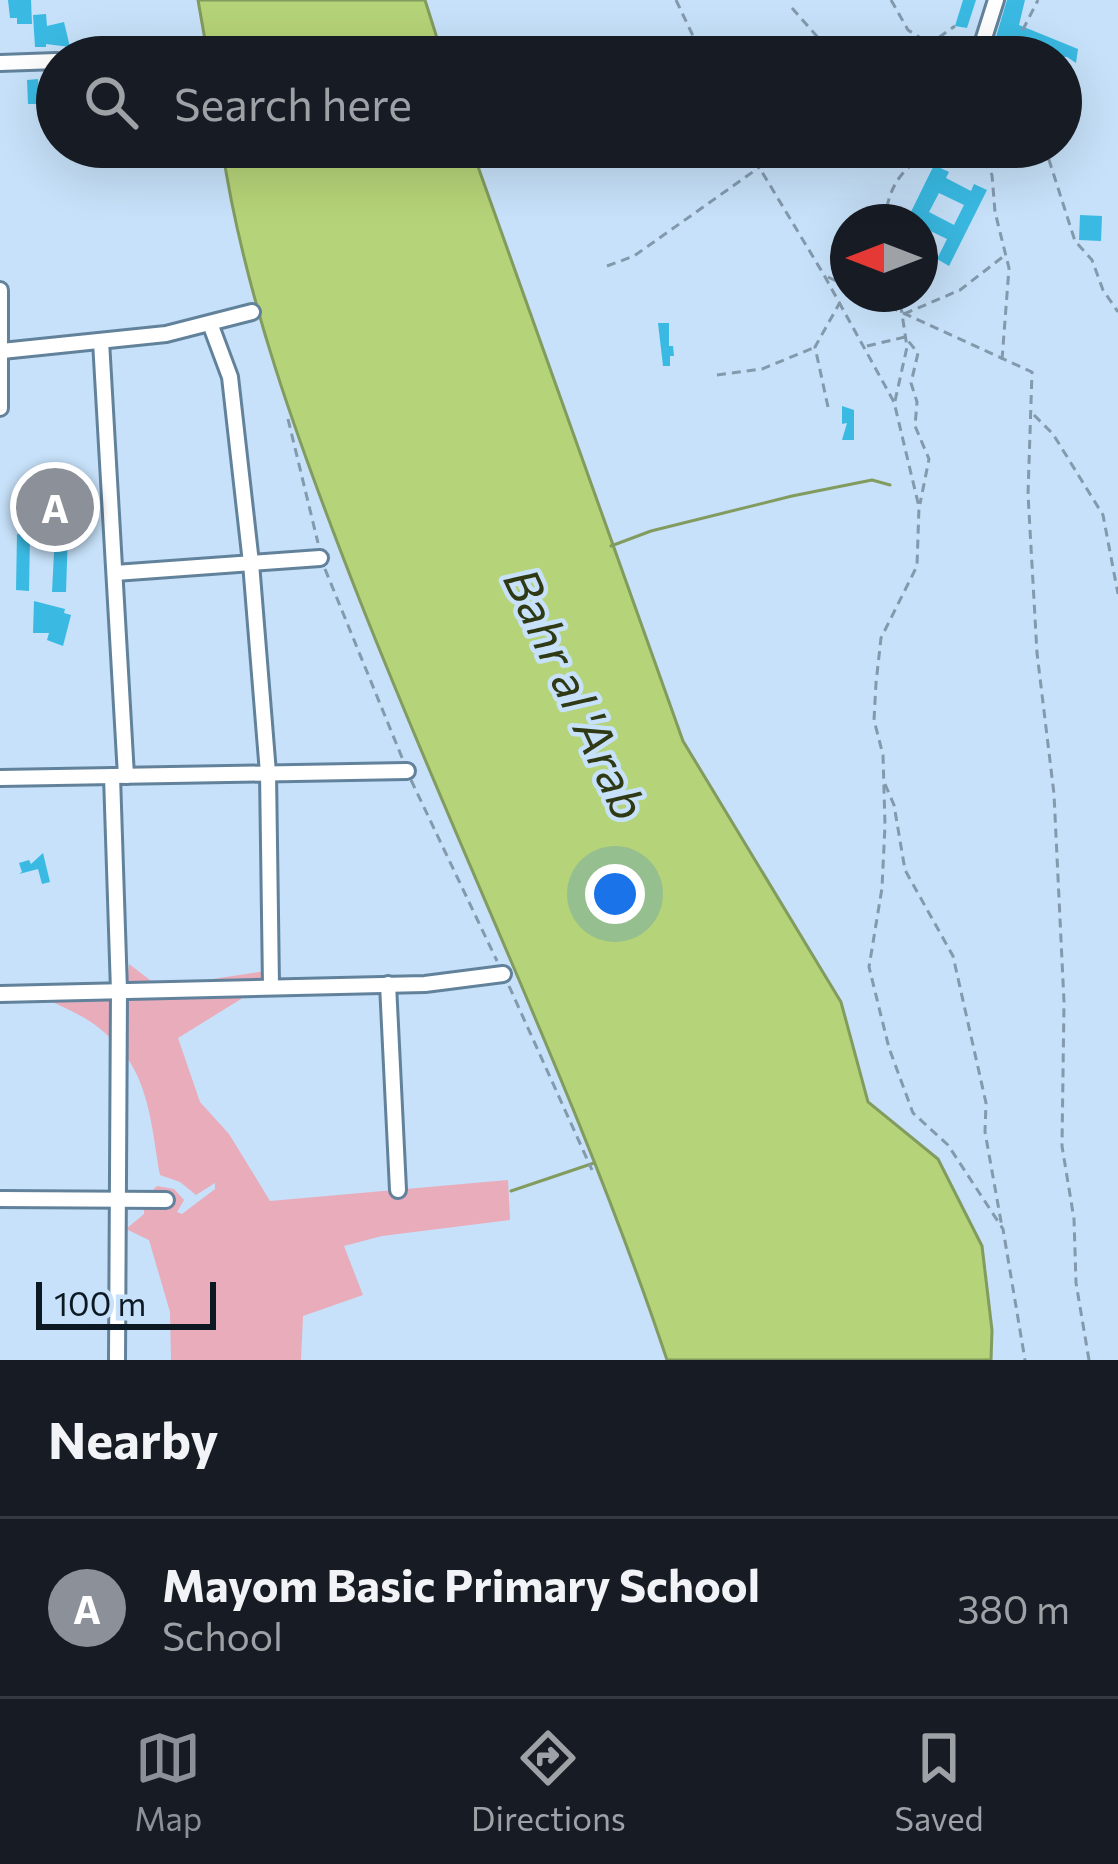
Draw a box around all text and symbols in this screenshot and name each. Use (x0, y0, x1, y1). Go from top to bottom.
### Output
search box (36, 36, 1082, 168)
icon: search (78, 69, 144, 135)
text: Search here (174, 75, 412, 130)
north arrow (830, 204, 938, 312)
pin: A (16, 462, 94, 552)
water label: Bahr al 'Arab (493, 558, 661, 828)
your location (585, 864, 645, 924)
scale bar (36, 1276, 216, 1329)
text: 100 m (54, 1282, 146, 1323)
text: Nearby (48, 1407, 218, 1470)
text: Mayom Basic Primary School (162, 1556, 760, 1611)
text: A (73, 1584, 101, 1632)
text: 380 m (957, 1584, 1070, 1632)
text: School (162, 1611, 283, 1659)
tab: Map (134, 1725, 202, 1838)
tab: Directions (471, 1725, 626, 1838)
tab: Saved (895, 1725, 984, 1838)

